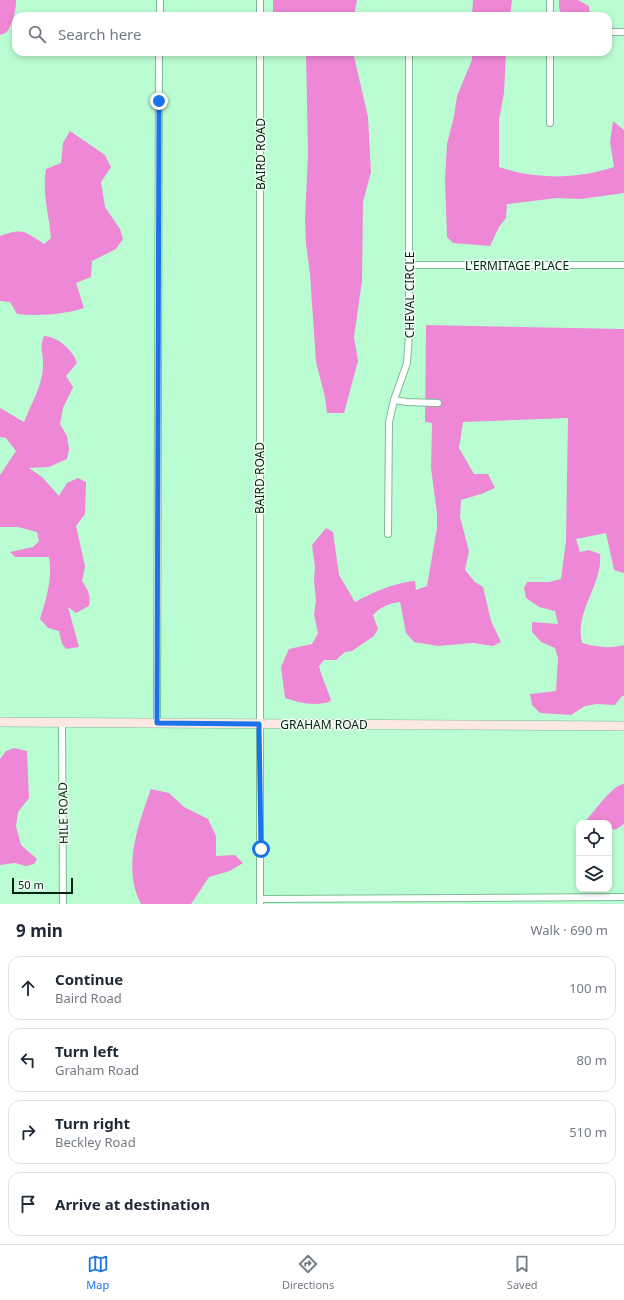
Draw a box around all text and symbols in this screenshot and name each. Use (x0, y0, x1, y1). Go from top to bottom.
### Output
search box (12, 12, 612, 56)
icon: search (26, 23, 48, 45)
text: Search here (58, 24, 141, 44)
route end (150, 92, 168, 110)
street label: BAIRD ROAD (252, 118, 269, 190)
street label: CHEVAL CIRCLE (401, 252, 418, 338)
street label: L'ERMITAGE PLACE (465, 257, 569, 274)
street label: BAIRD ROAD (251, 442, 268, 514)
street label: GRAHAM ROAD (280, 716, 368, 733)
street label: HILE ROAD (54, 782, 72, 844)
map controls (576, 820, 612, 892)
button: locate (576, 820, 612, 856)
route start (252, 840, 270, 858)
button: layers (576, 856, 612, 892)
scale bar (12, 876, 73, 895)
text: 50 m (18, 877, 44, 892)
text: 9 min (16, 919, 63, 942)
text: Walk · 690 m (530, 921, 608, 939)
text: Continue (55, 969, 123, 989)
icon: ahead (17, 977, 39, 999)
text: 100 m (569, 979, 607, 997)
text: Baird Road (55, 989, 122, 1007)
text: Turn left (55, 1041, 119, 1061)
icon: left (17, 1049, 39, 1071)
text: 80 m (577, 1051, 607, 1069)
text: Graham Road (55, 1061, 139, 1079)
text: Turn right (55, 1113, 130, 1133)
icon: right (17, 1121, 39, 1143)
text: 510 m (569, 1123, 607, 1141)
text: Beckley Road (55, 1133, 136, 1151)
icon: arrive (17, 1193, 39, 1215)
text: Arrive at destination (55, 1194, 210, 1214)
tab: Map (86, 1253, 109, 1292)
tab: Directions (282, 1253, 334, 1292)
tab: Saved (507, 1253, 538, 1292)

